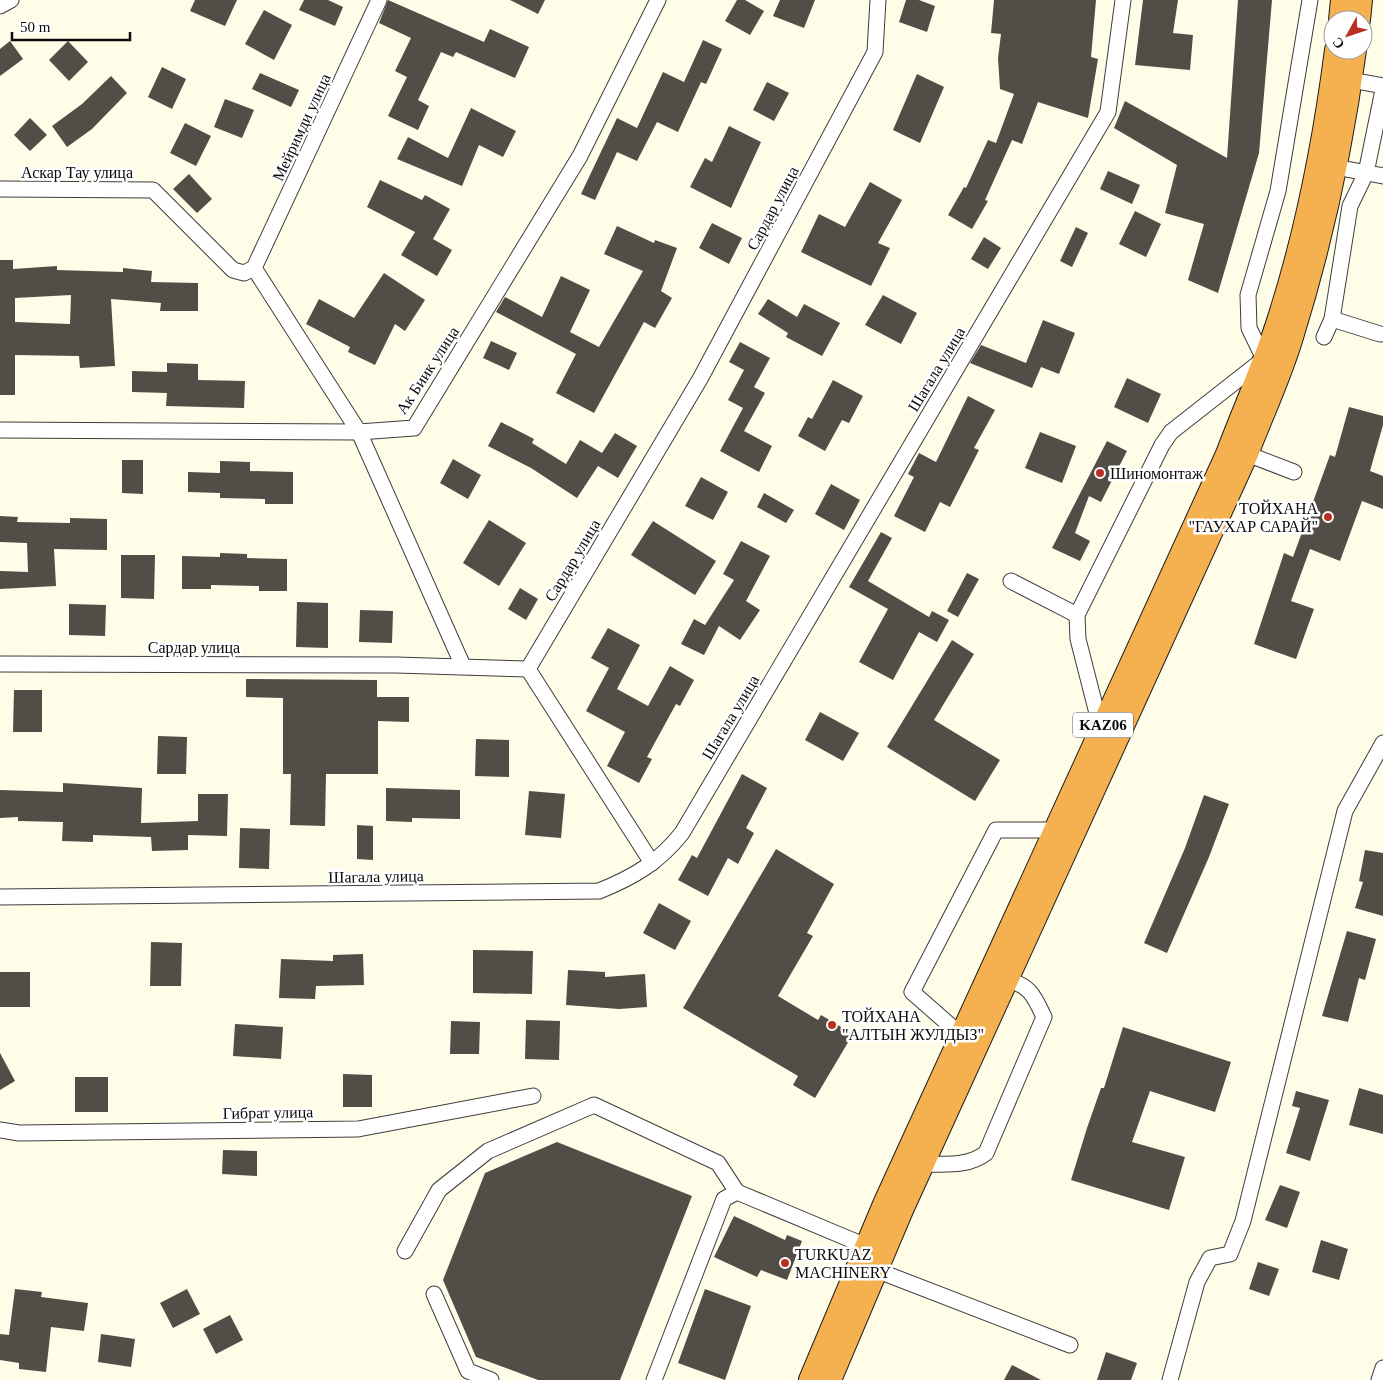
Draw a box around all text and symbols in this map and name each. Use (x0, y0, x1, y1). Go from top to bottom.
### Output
scale bar (12, 10, 130, 42)
north arrow (1323, 10, 1373, 60)
text: 50 m (20, 19, 51, 35)
text: С (1329, 34, 1347, 52)
street label: Мейримди улица (269, 71, 335, 184)
street label: Сардар улица (743, 163, 802, 253)
street label: Аскар Тау улица (21, 164, 133, 182)
street label: Ак Биик улица (393, 323, 463, 418)
street label: Шагала улица (905, 324, 969, 415)
place label: Шиномонтаж (1110, 465, 1204, 482)
marker: Шиномонтаж (1094, 467, 1106, 479)
place label: ТОЙХАНА "ГАУХАР САРАЙ" (1189, 499, 1318, 535)
marker: ТОЙХАНА "ГАУХАР САРАЙ" (1322, 511, 1334, 523)
street label: Сардар улица (541, 516, 604, 605)
street label: Сардар улица (148, 639, 240, 657)
street label: Шагала улица (699, 672, 763, 763)
road number: KАZ06 (1073, 712, 1133, 738)
street label: Шагала улица (328, 867, 424, 887)
place label: ТОЙХАНА "АЛТЫН ЖУЛДЫЗ" (842, 1007, 984, 1044)
marker: ТОЙХАНА "АЛТЫН ЖУЛДЫЗ" (826, 1019, 838, 1031)
street label: Гибрат улица (223, 1103, 313, 1123)
place label: TURKUAZ MACHINERY (795, 1246, 891, 1281)
marker: TURKUAZ MACHINERY (779, 1257, 791, 1269)

